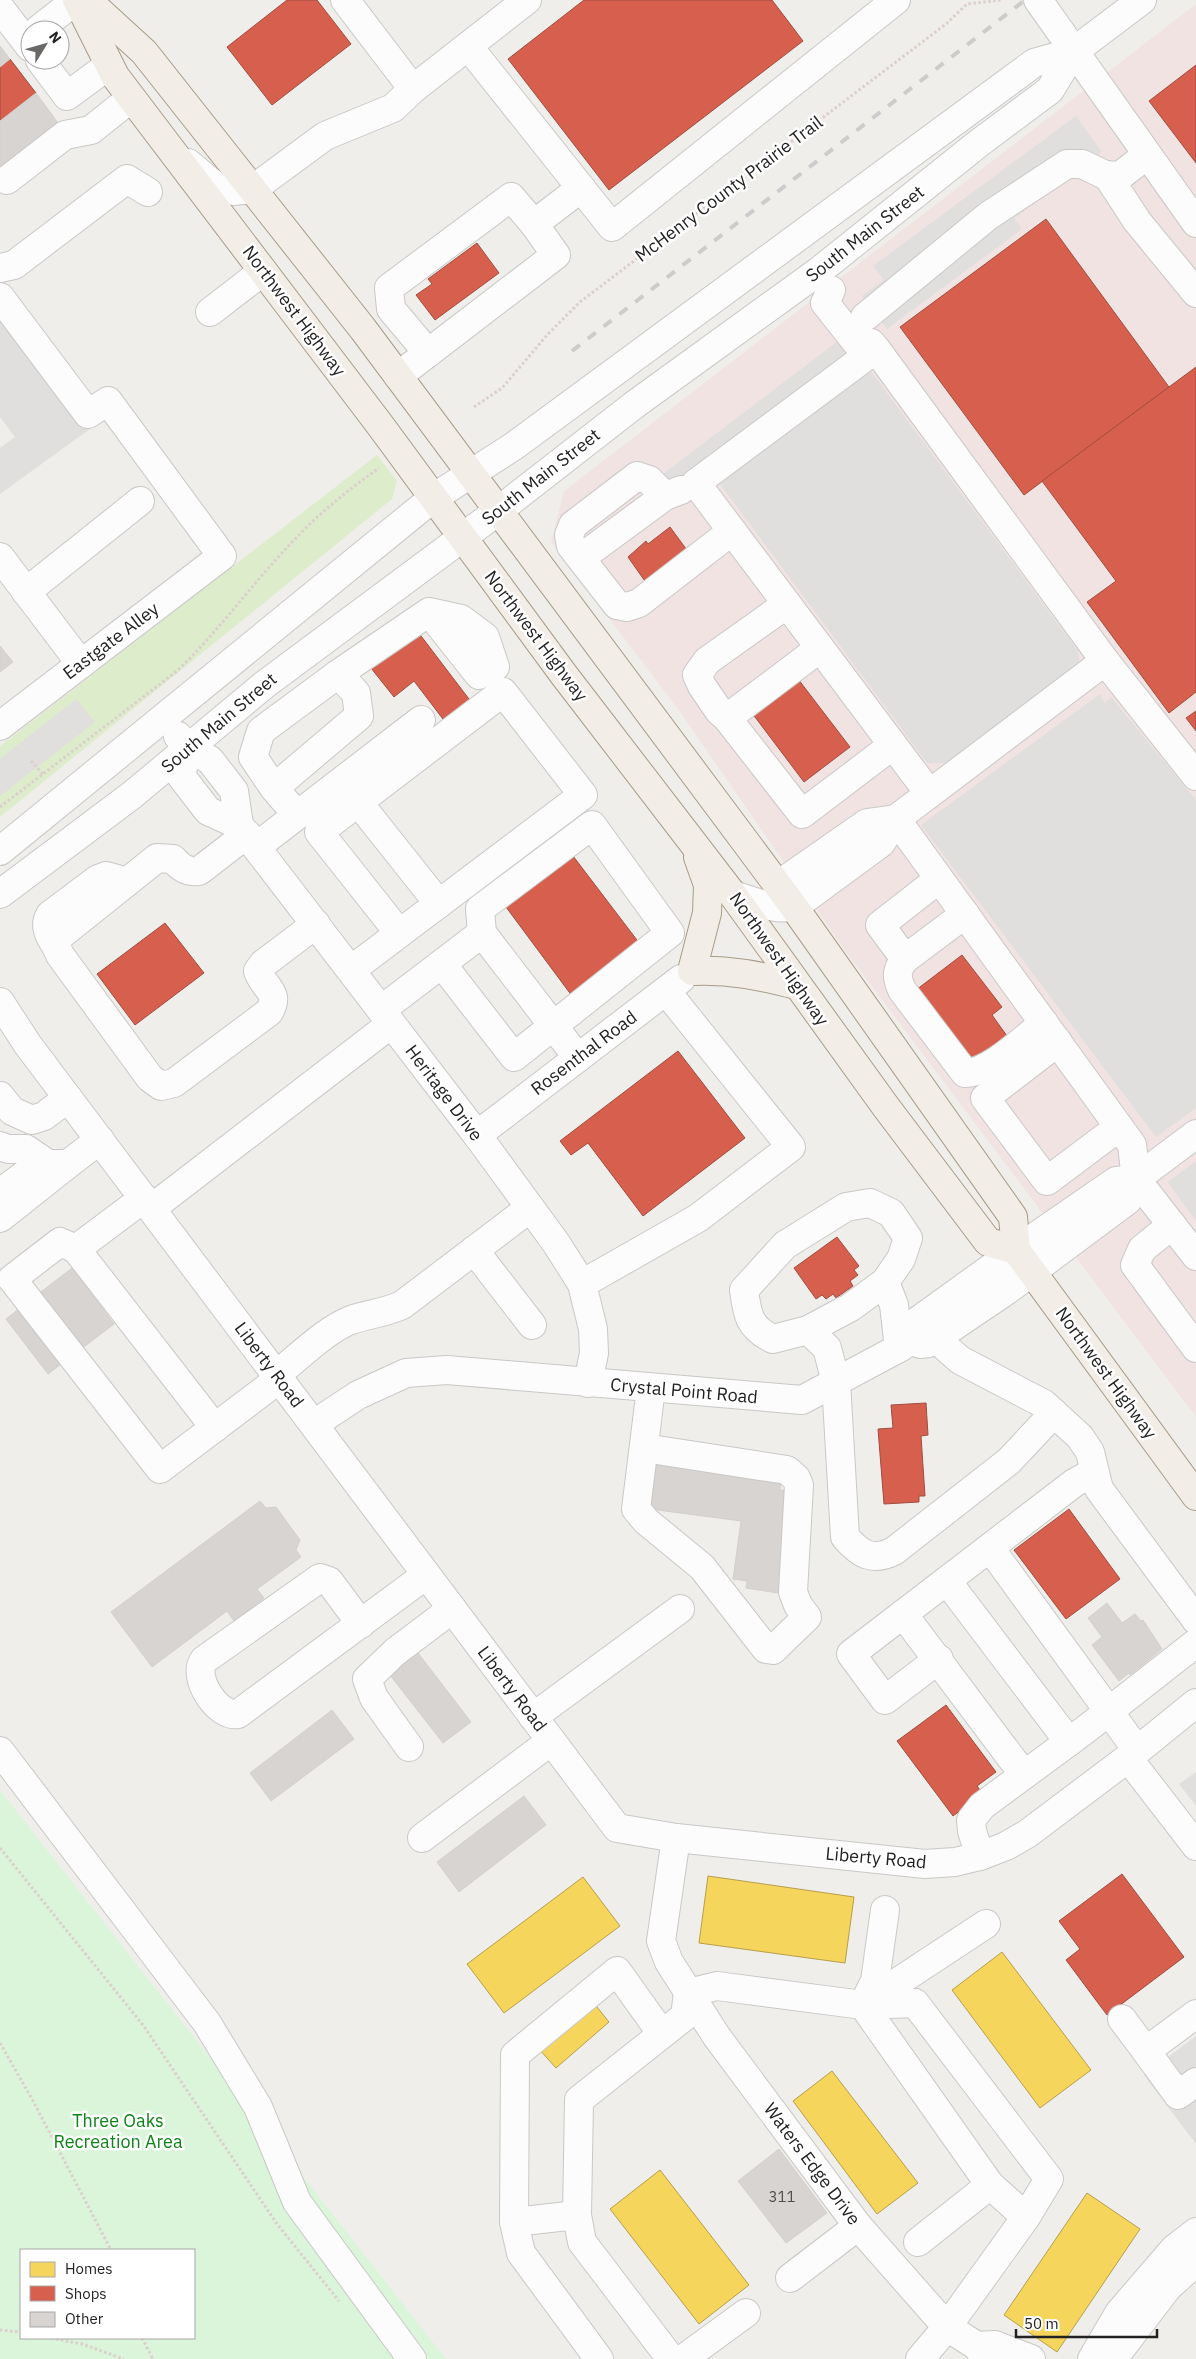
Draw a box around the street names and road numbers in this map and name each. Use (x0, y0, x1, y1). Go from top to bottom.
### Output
street label: McHenry County Prairie Trail (630, 110, 827, 267)
street label: South Main Street (801, 180, 929, 287)
street label: Northwest Highway (238, 241, 351, 381)
street label: South Main Street (477, 423, 605, 530)
street label: Northwest Highway (480, 566, 593, 706)
street label: Eastgate Alley (58, 597, 163, 684)
street label: South Main Street (156, 667, 281, 778)
street label: Northwest Highway (725, 887, 834, 1030)
street label: Rosenthal Road (526, 1005, 641, 1100)
street label: Heritage Drive (401, 1040, 488, 1146)
street label: Northwest Highway (1051, 1302, 1162, 1443)
street label: Liberty Road (230, 1317, 309, 1412)
street label: Crystal Point Road (609, 1373, 759, 1408)
street label: Liberty Road (473, 1641, 552, 1736)
street label: Liberty Road (825, 1842, 928, 1873)
street label: Waters Edge Drive (759, 2098, 866, 2230)

